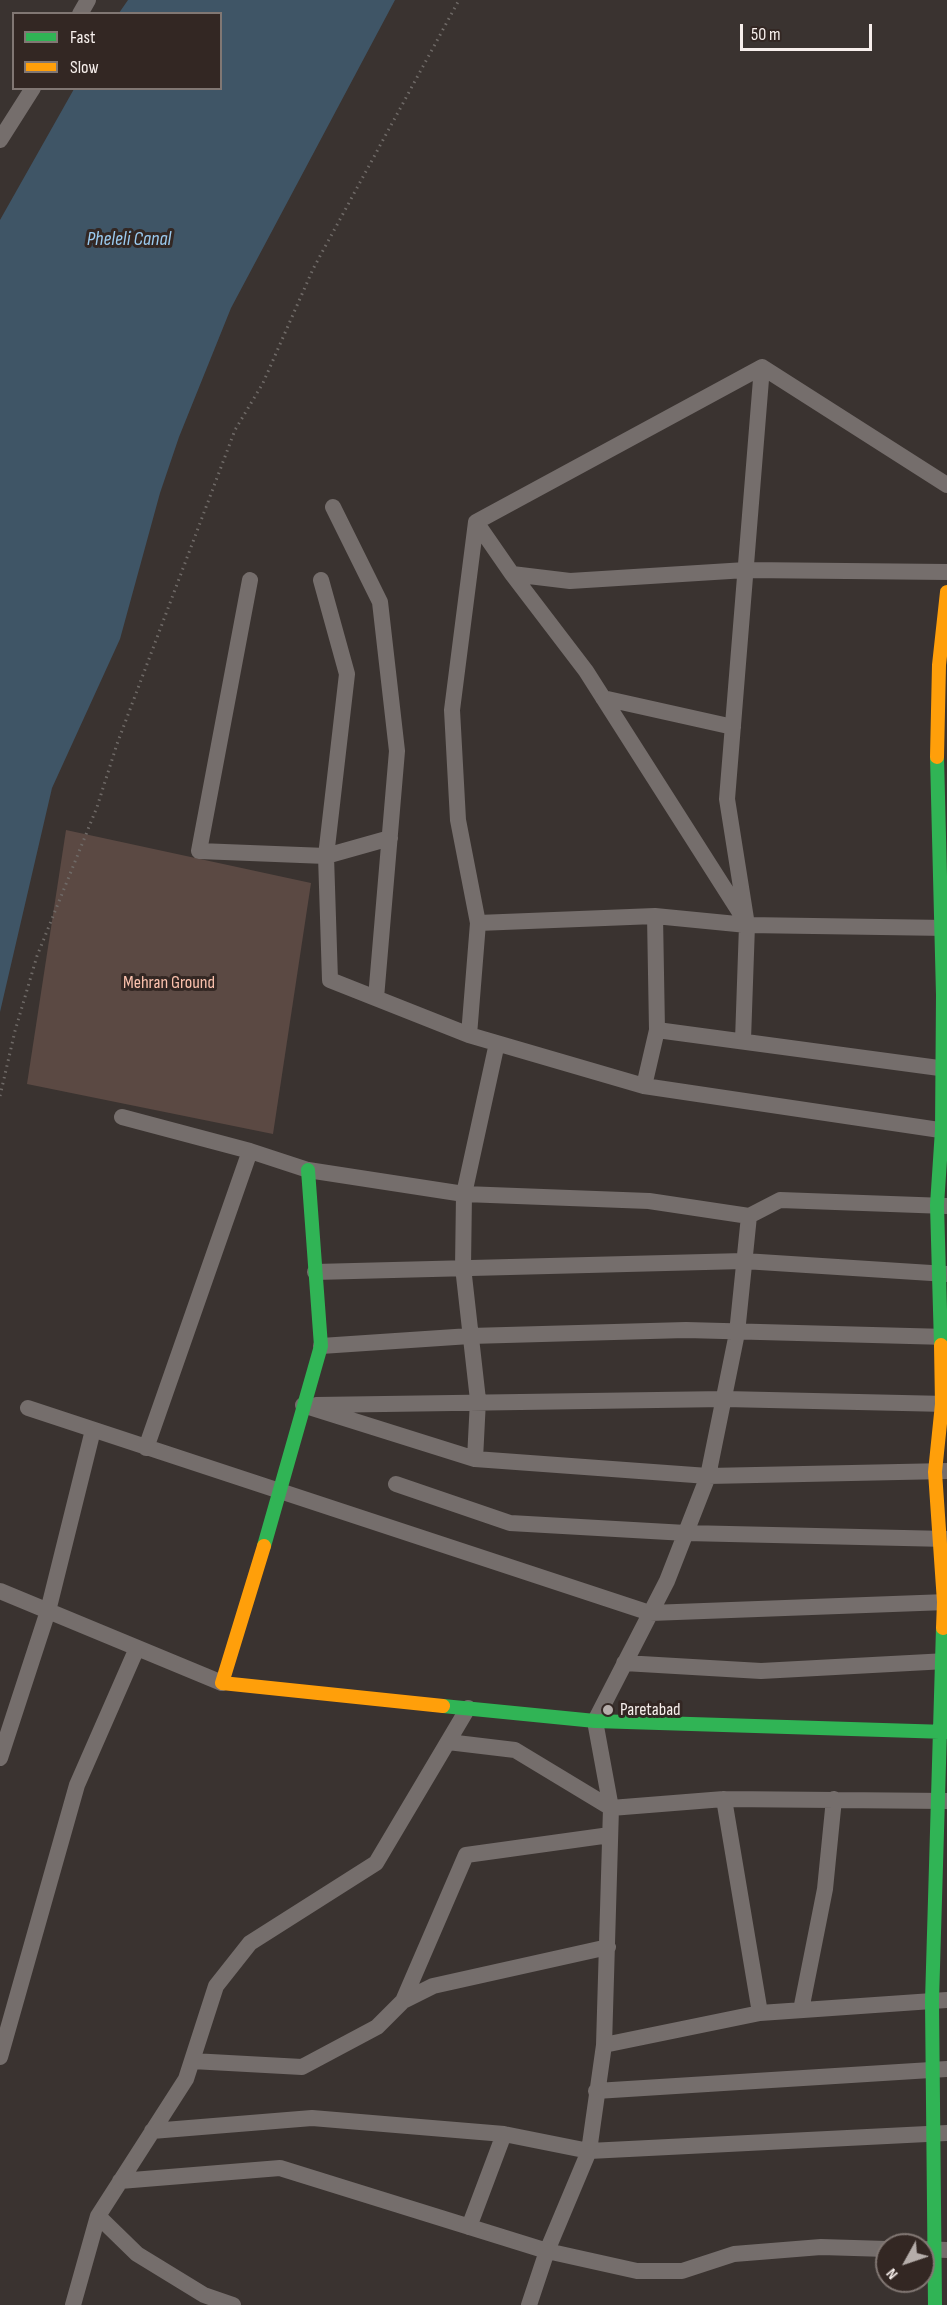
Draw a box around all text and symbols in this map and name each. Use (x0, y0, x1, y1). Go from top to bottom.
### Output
legend (12, 12, 222, 90)
scale bar (743, 12, 875, 50)
text: 50 m (751, 24, 781, 45)
text: Fast (70, 27, 95, 48)
text: Slow (70, 57, 99, 78)
water label: Pheleli Canal (87, 228, 171, 252)
park label: Mehran Ground (123, 972, 215, 994)
place label: Paretabad (620, 1699, 681, 1721)
marker: Paretabad (601, 1703, 615, 1717)
north arrow (875, 2233, 935, 2293)
text: N (882, 2264, 902, 2283)

